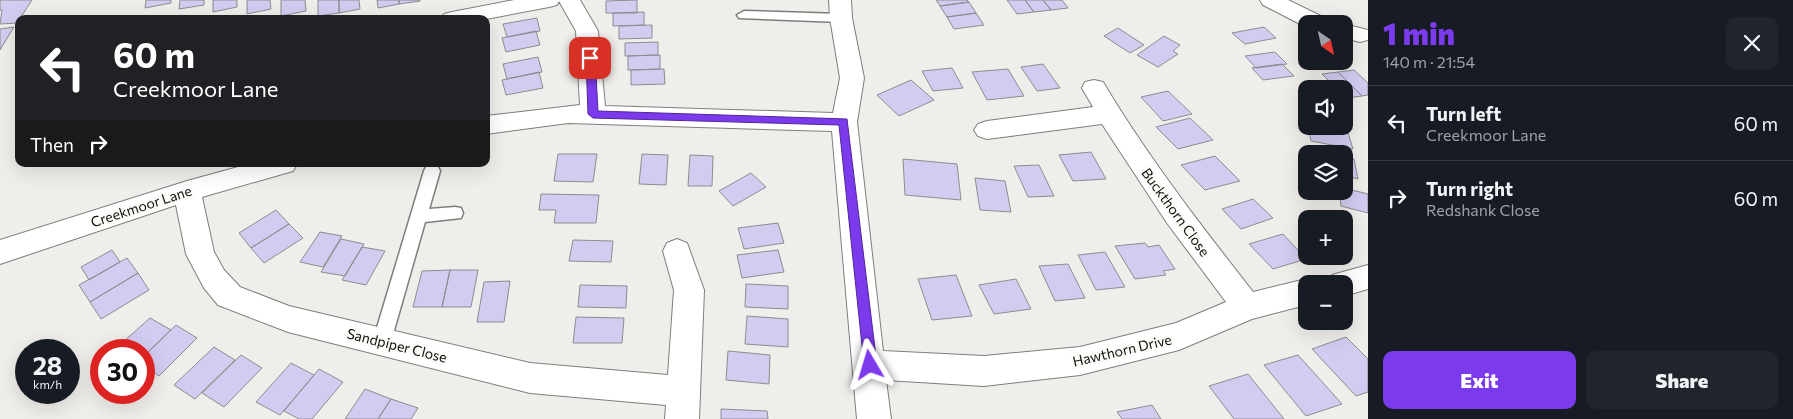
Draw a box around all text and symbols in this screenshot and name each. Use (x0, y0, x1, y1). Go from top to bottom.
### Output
text: 1 min (1383, 14, 1455, 51)
north arrow (1298, 15, 1352, 70)
map controls (1298, 15, 1353, 330)
button: close (1726, 17, 1778, 69)
text: 60 m (113, 32, 195, 75)
icon: left (30, 35, 95, 100)
pin (569, 37, 611, 79)
icon: arrive (576, 44, 604, 72)
text: 140 m · 21:54 (1383, 52, 1475, 71)
text: Creekmoor Lane (113, 75, 278, 102)
button: sound (1298, 80, 1353, 135)
text: Turn left (1426, 102, 1501, 125)
icon: left (1383, 109, 1411, 137)
text: 60 m (1734, 112, 1778, 135)
text: Creekmoor Lane (1426, 125, 1546, 144)
icon: right (84, 130, 112, 158)
text: Then (30, 133, 74, 156)
button: layers (1298, 145, 1353, 200)
street label: Buckthorn Close (1138, 165, 1214, 259)
text: Turn right (1426, 177, 1513, 200)
street label: Creekmoor Lane (88, 182, 194, 230)
icon: right (1383, 184, 1411, 212)
text: 60 m (1734, 187, 1778, 210)
text: Redshank Close (1426, 200, 1540, 219)
button: + (1298, 210, 1353, 265)
button: − (1298, 275, 1353, 330)
street label: Sandpiper Close (345, 324, 449, 366)
street label: Hawthorn Drive (1071, 330, 1173, 370)
position arrow (843, 338, 895, 390)
speed limit sign: 30 (90, 339, 155, 404)
text: 28 (33, 350, 62, 380)
button: Exit (1383, 351, 1576, 409)
button: Share (1586, 351, 1778, 409)
text: km/h (33, 377, 62, 391)

